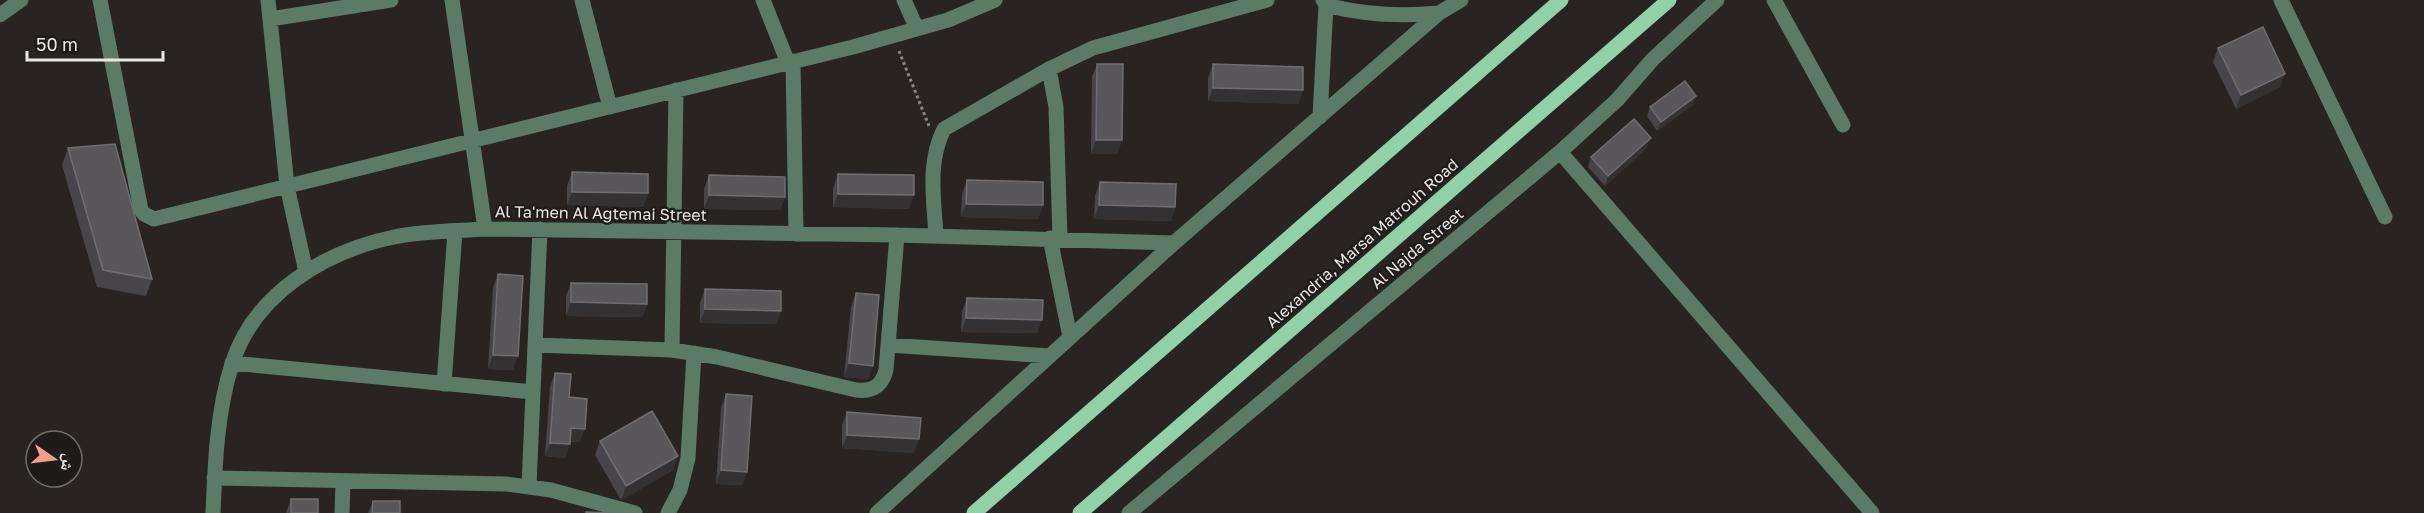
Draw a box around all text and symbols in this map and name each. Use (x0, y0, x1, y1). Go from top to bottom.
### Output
scale bar (27, 24, 164, 62)
text: 50 m (36, 33, 78, 55)
street label: Alexandria, Marsa Matrouh Road (1262, 154, 1462, 332)
street label: Al Ta'men Al Agtemai Street (495, 201, 707, 225)
street label: Al Najda Street (1366, 203, 1468, 293)
north arrow (24, 429, 84, 489)
text: ش (57, 452, 80, 473)

